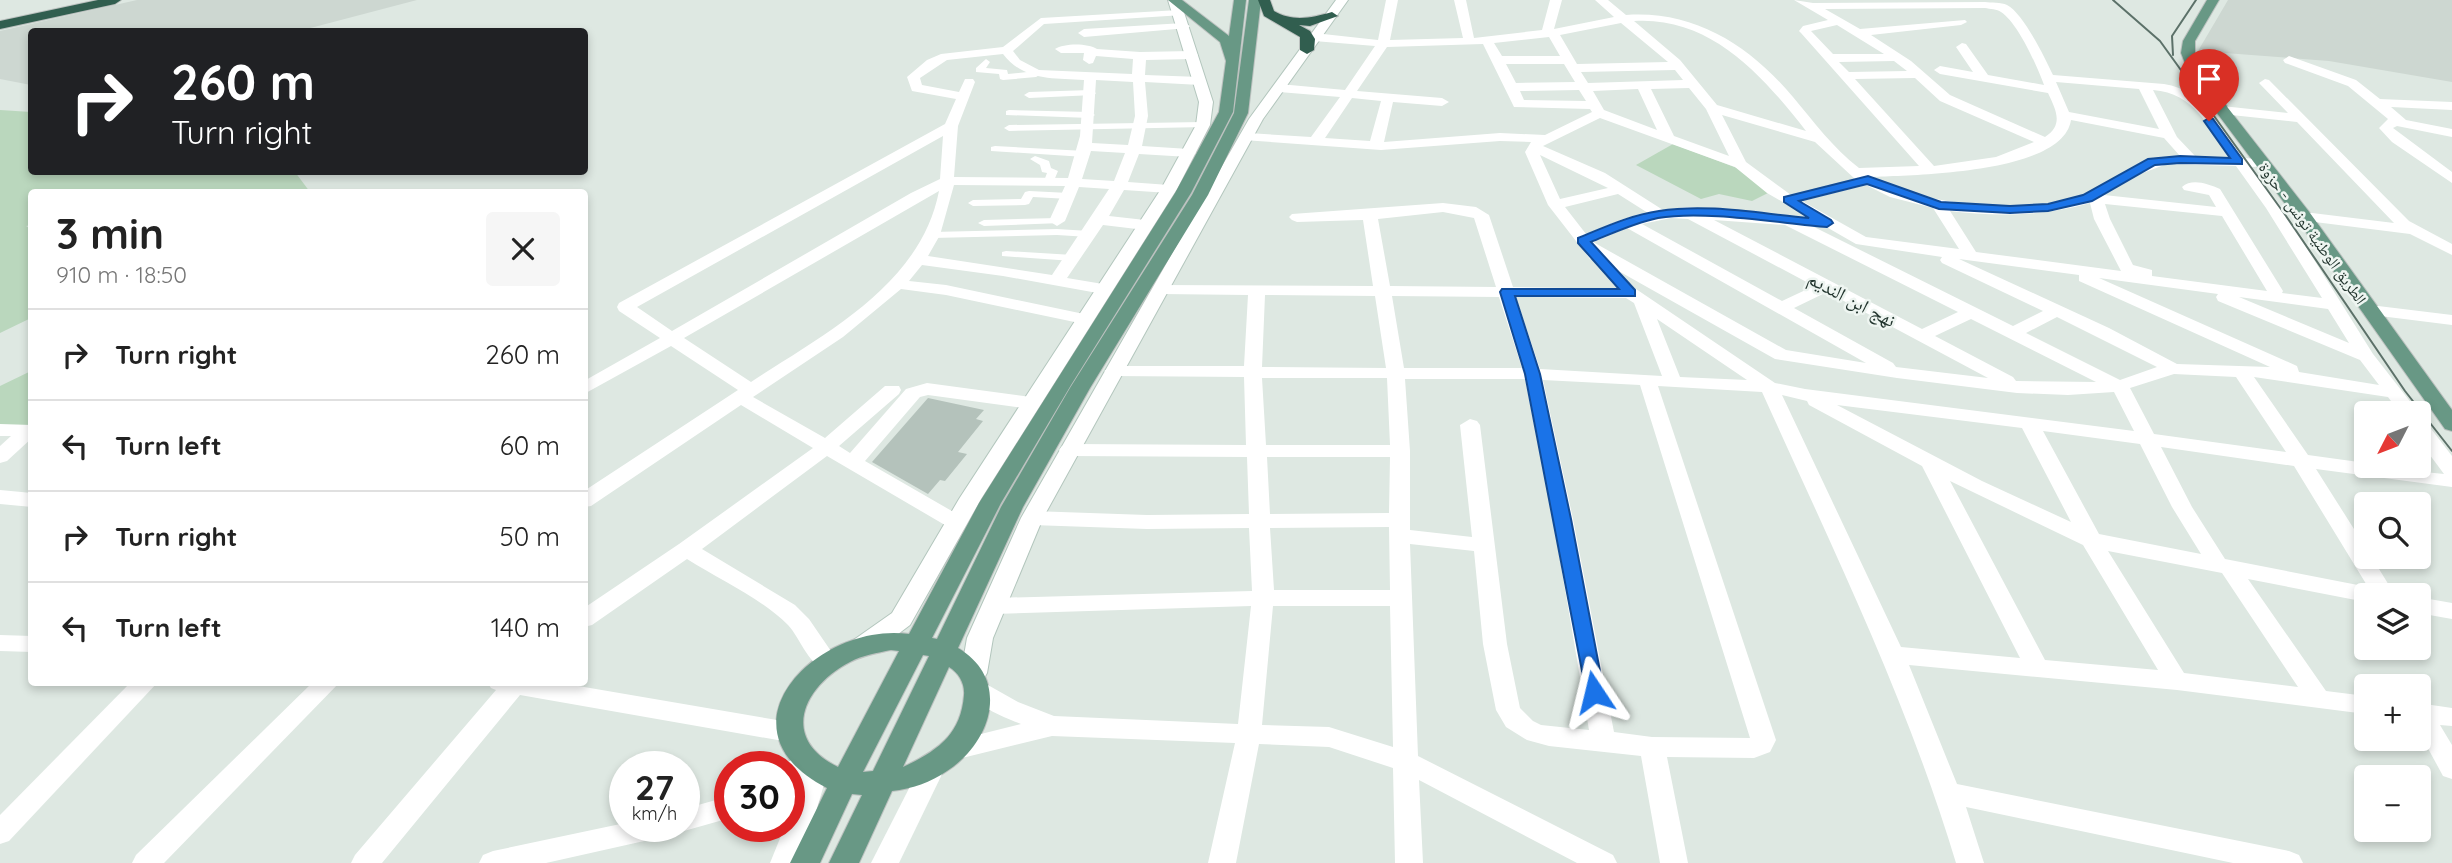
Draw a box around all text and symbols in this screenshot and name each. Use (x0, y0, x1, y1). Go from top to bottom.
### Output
pin (2179, 49, 2239, 121)
text: 260 m (171, 51, 315, 112)
icon: right (56, 56, 147, 147)
icon: arrive (2190, 60, 2228, 98)
text: Turn right (171, 112, 312, 152)
street label: الطريق الوطنية تونس - حزوة (2254, 158, 2371, 308)
text: 3 min (56, 207, 164, 260)
button: close (486, 212, 560, 286)
text: 910 m · 18:50 (56, 260, 187, 289)
street label: نهج ابن النديم (1804, 266, 1900, 333)
icon: right (56, 336, 94, 374)
text: Turn right (115, 338, 237, 371)
text: 260 m (485, 338, 560, 371)
north arrow (2354, 401, 2431, 478)
map controls (2354, 401, 2431, 842)
icon: left (56, 427, 94, 465)
text: Turn left (115, 429, 222, 462)
text: 60 m (500, 429, 560, 462)
button: search (2354, 492, 2431, 569)
icon: right (56, 518, 94, 556)
text: Turn right (115, 520, 237, 553)
text: 50 m (500, 520, 560, 553)
button: layers (2354, 583, 2431, 660)
icon: left (56, 609, 94, 647)
text: Turn left (115, 611, 222, 644)
text: 140 m (491, 611, 560, 644)
position arrow (1557, 655, 1631, 729)
button: + (2354, 674, 2431, 751)
speed limit sign: 30 (714, 751, 805, 842)
text: 27 (635, 765, 674, 809)
button: − (2354, 765, 2431, 842)
text: km/h (632, 802, 677, 825)

